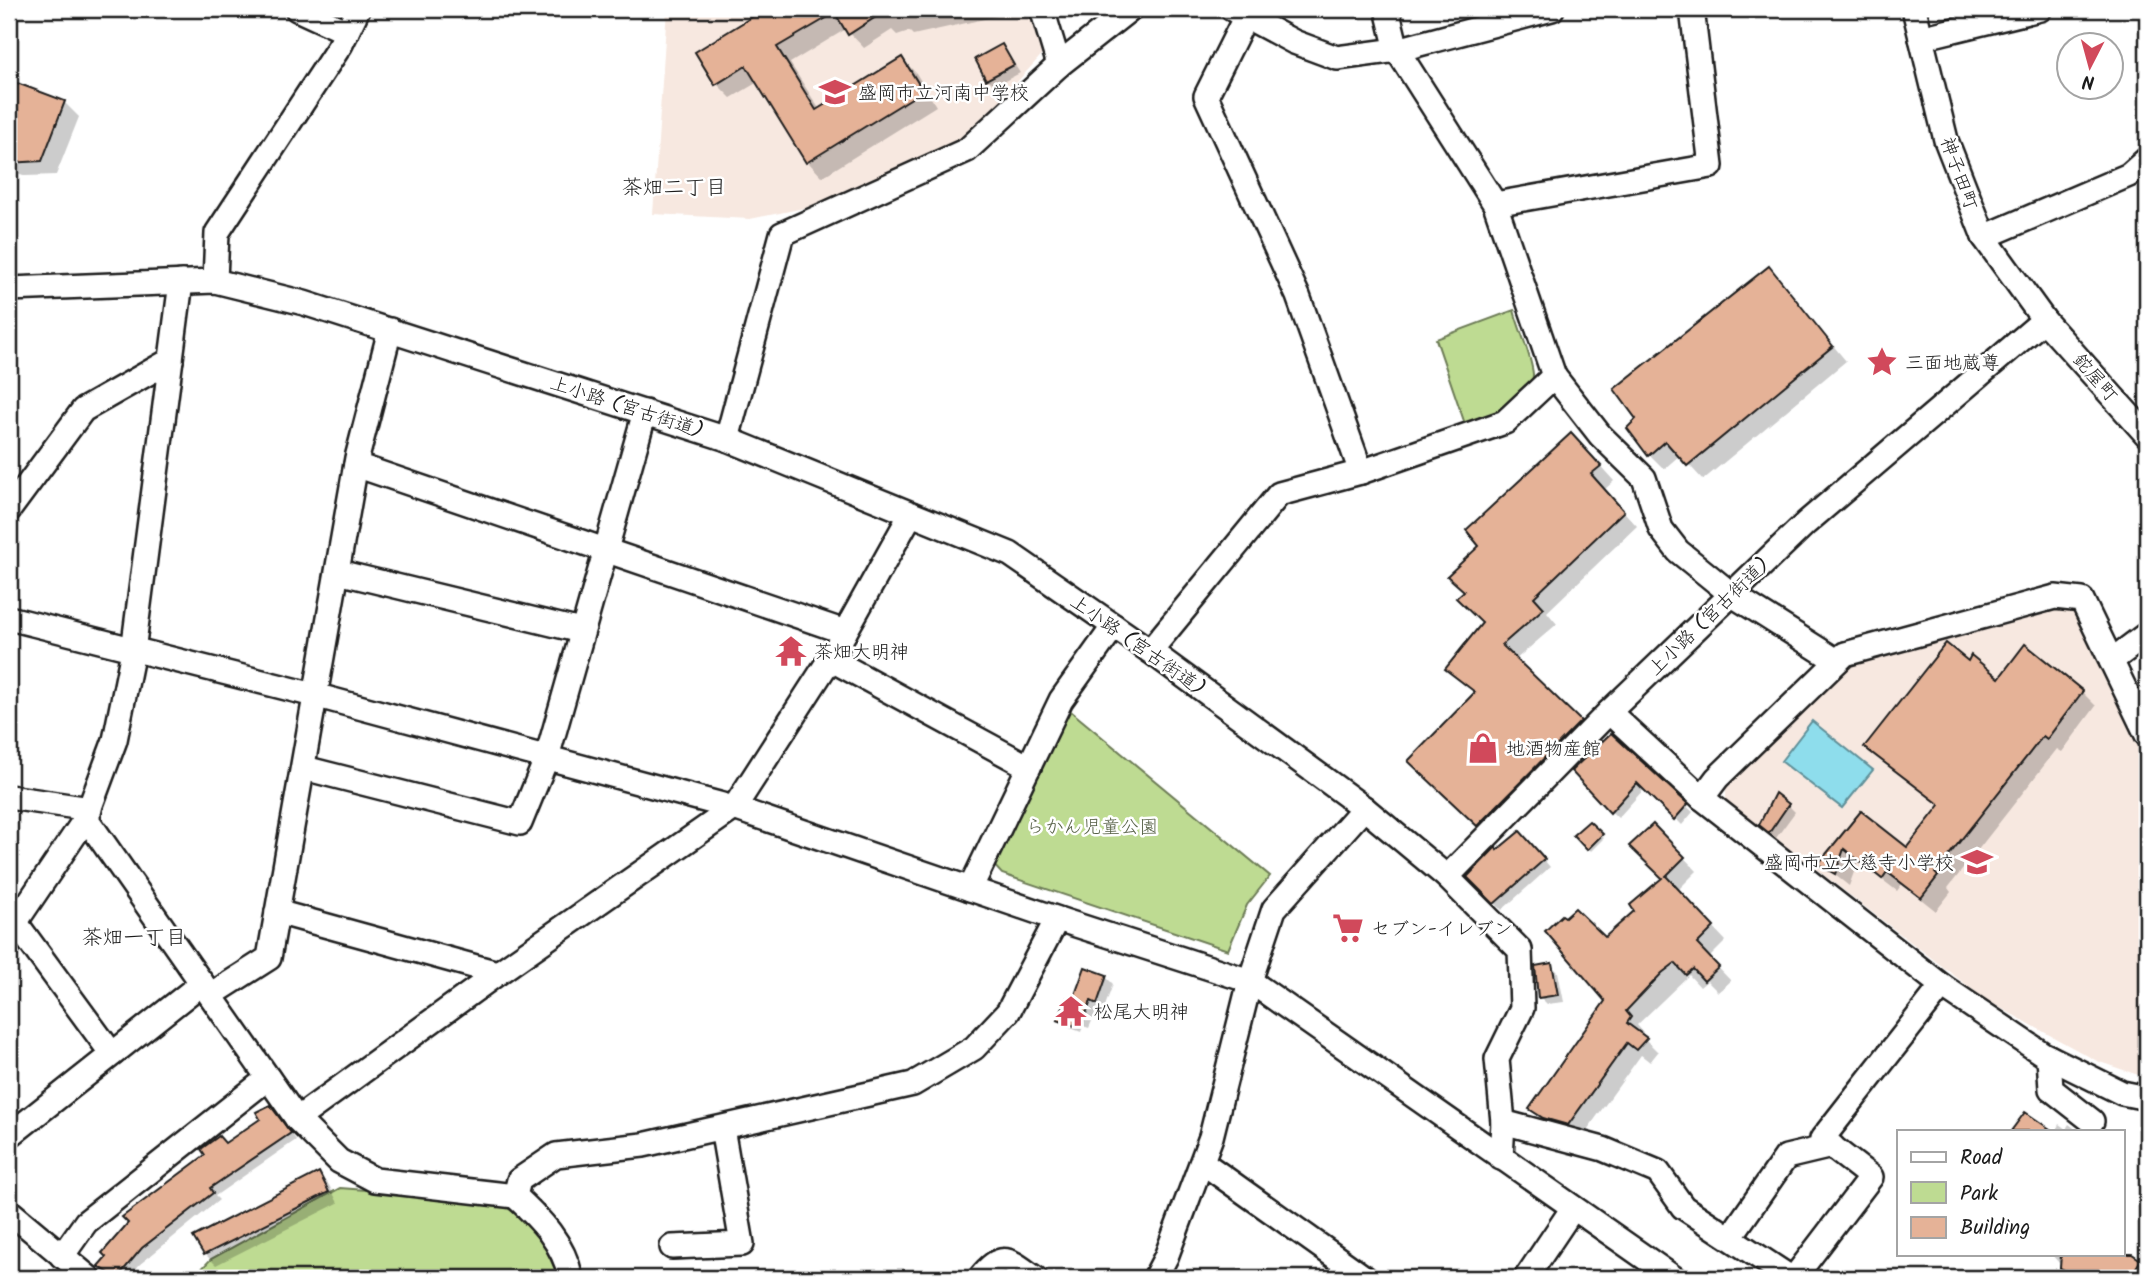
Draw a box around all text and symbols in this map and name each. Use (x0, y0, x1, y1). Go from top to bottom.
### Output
north arrow (2054, 32, 2124, 102)
text: N (2081, 65, 2096, 96)
school or university icon: 盛岡市立河南中学校 (818, 75, 852, 109)
place label: 盛岡市立河南中学校 (858, 79, 1029, 109)
street label: 神子田町 (1931, 133, 1985, 215)
district label: 茶畑二丁目 (622, 172, 727, 205)
place icon: 三面地蔵尊 (1865, 345, 1899, 379)
street label: 鉈屋町 (2064, 347, 2125, 410)
place label: 三面地蔵尊 (1905, 349, 2000, 379)
street label: 上小路 (宮古街道) (546, 369, 707, 447)
street label: 上小路 (宮古街道) (1642, 551, 1777, 684)
street label: 上小路 (宮古街道) (1063, 588, 1211, 704)
temple icon: 茶畑大明神 (774, 634, 808, 668)
place label: 茶畑大明神 (814, 638, 909, 668)
shop icon: 地酒物産館 (1466, 731, 1500, 765)
place label: 地酒物産館 (1506, 735, 1601, 765)
park label: らかん児童公園 (1026, 813, 1158, 843)
school or university icon: 盛岡市立大慈寺小学校 (1960, 845, 1994, 879)
place label: 盛岡市立大慈寺小学校 (1764, 849, 1954, 879)
supermarket icon: セブン-イレブン (1331, 911, 1365, 945)
place label: セブン-イレブン (1371, 915, 1513, 945)
district label: 茶畑一丁目 (82, 922, 187, 955)
temple icon: 松尾大明神 (1054, 994, 1088, 1028)
place label: 松尾大明神 (1094, 998, 1189, 1028)
legend (1897, 1130, 2124, 1256)
text: Road (1960, 1142, 2003, 1175)
text: Park (1960, 1178, 1998, 1211)
text: Building (1960, 1212, 2030, 1245)

